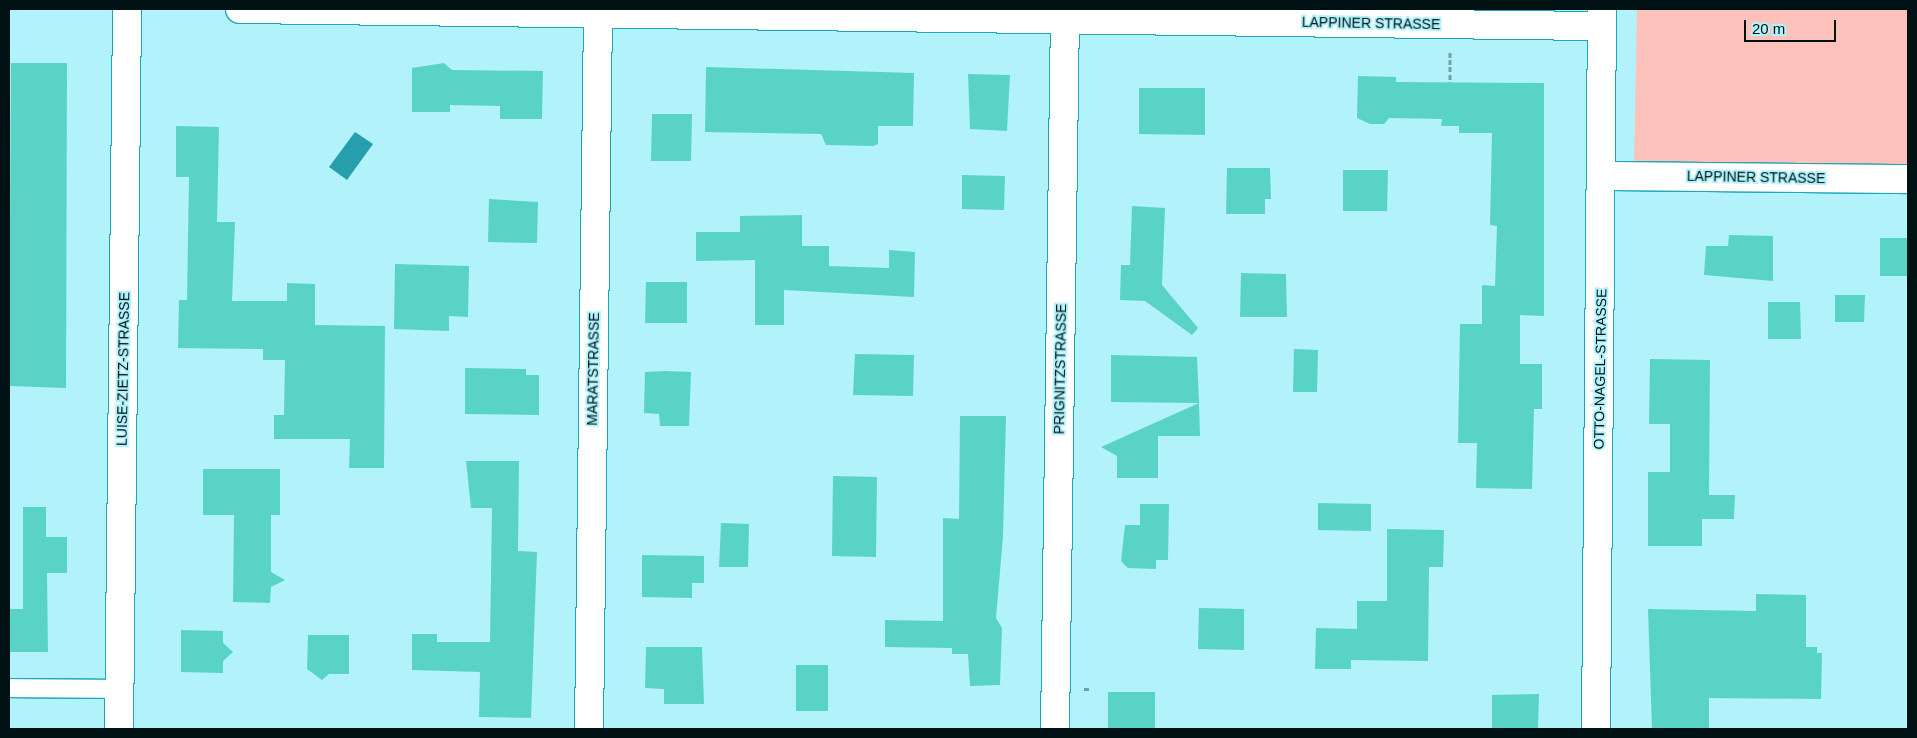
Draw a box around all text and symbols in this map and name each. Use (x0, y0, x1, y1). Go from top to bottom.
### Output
scale bar (1747, 10, 1840, 42)
street label: LAPPINER STRASSE (1302, 13, 1440, 33)
text: 20 m (1752, 20, 1785, 37)
street label: LAPPINER STRASSE (1687, 167, 1825, 187)
street label: OTTO-NAGEL-STRASSE (1590, 288, 1610, 450)
street label: LUISE-ZIETZ-STRASSE (113, 292, 133, 446)
street label: PRIGNITZSTRASSE (1050, 304, 1070, 434)
street label: MARATSTRASSE (584, 312, 602, 426)

